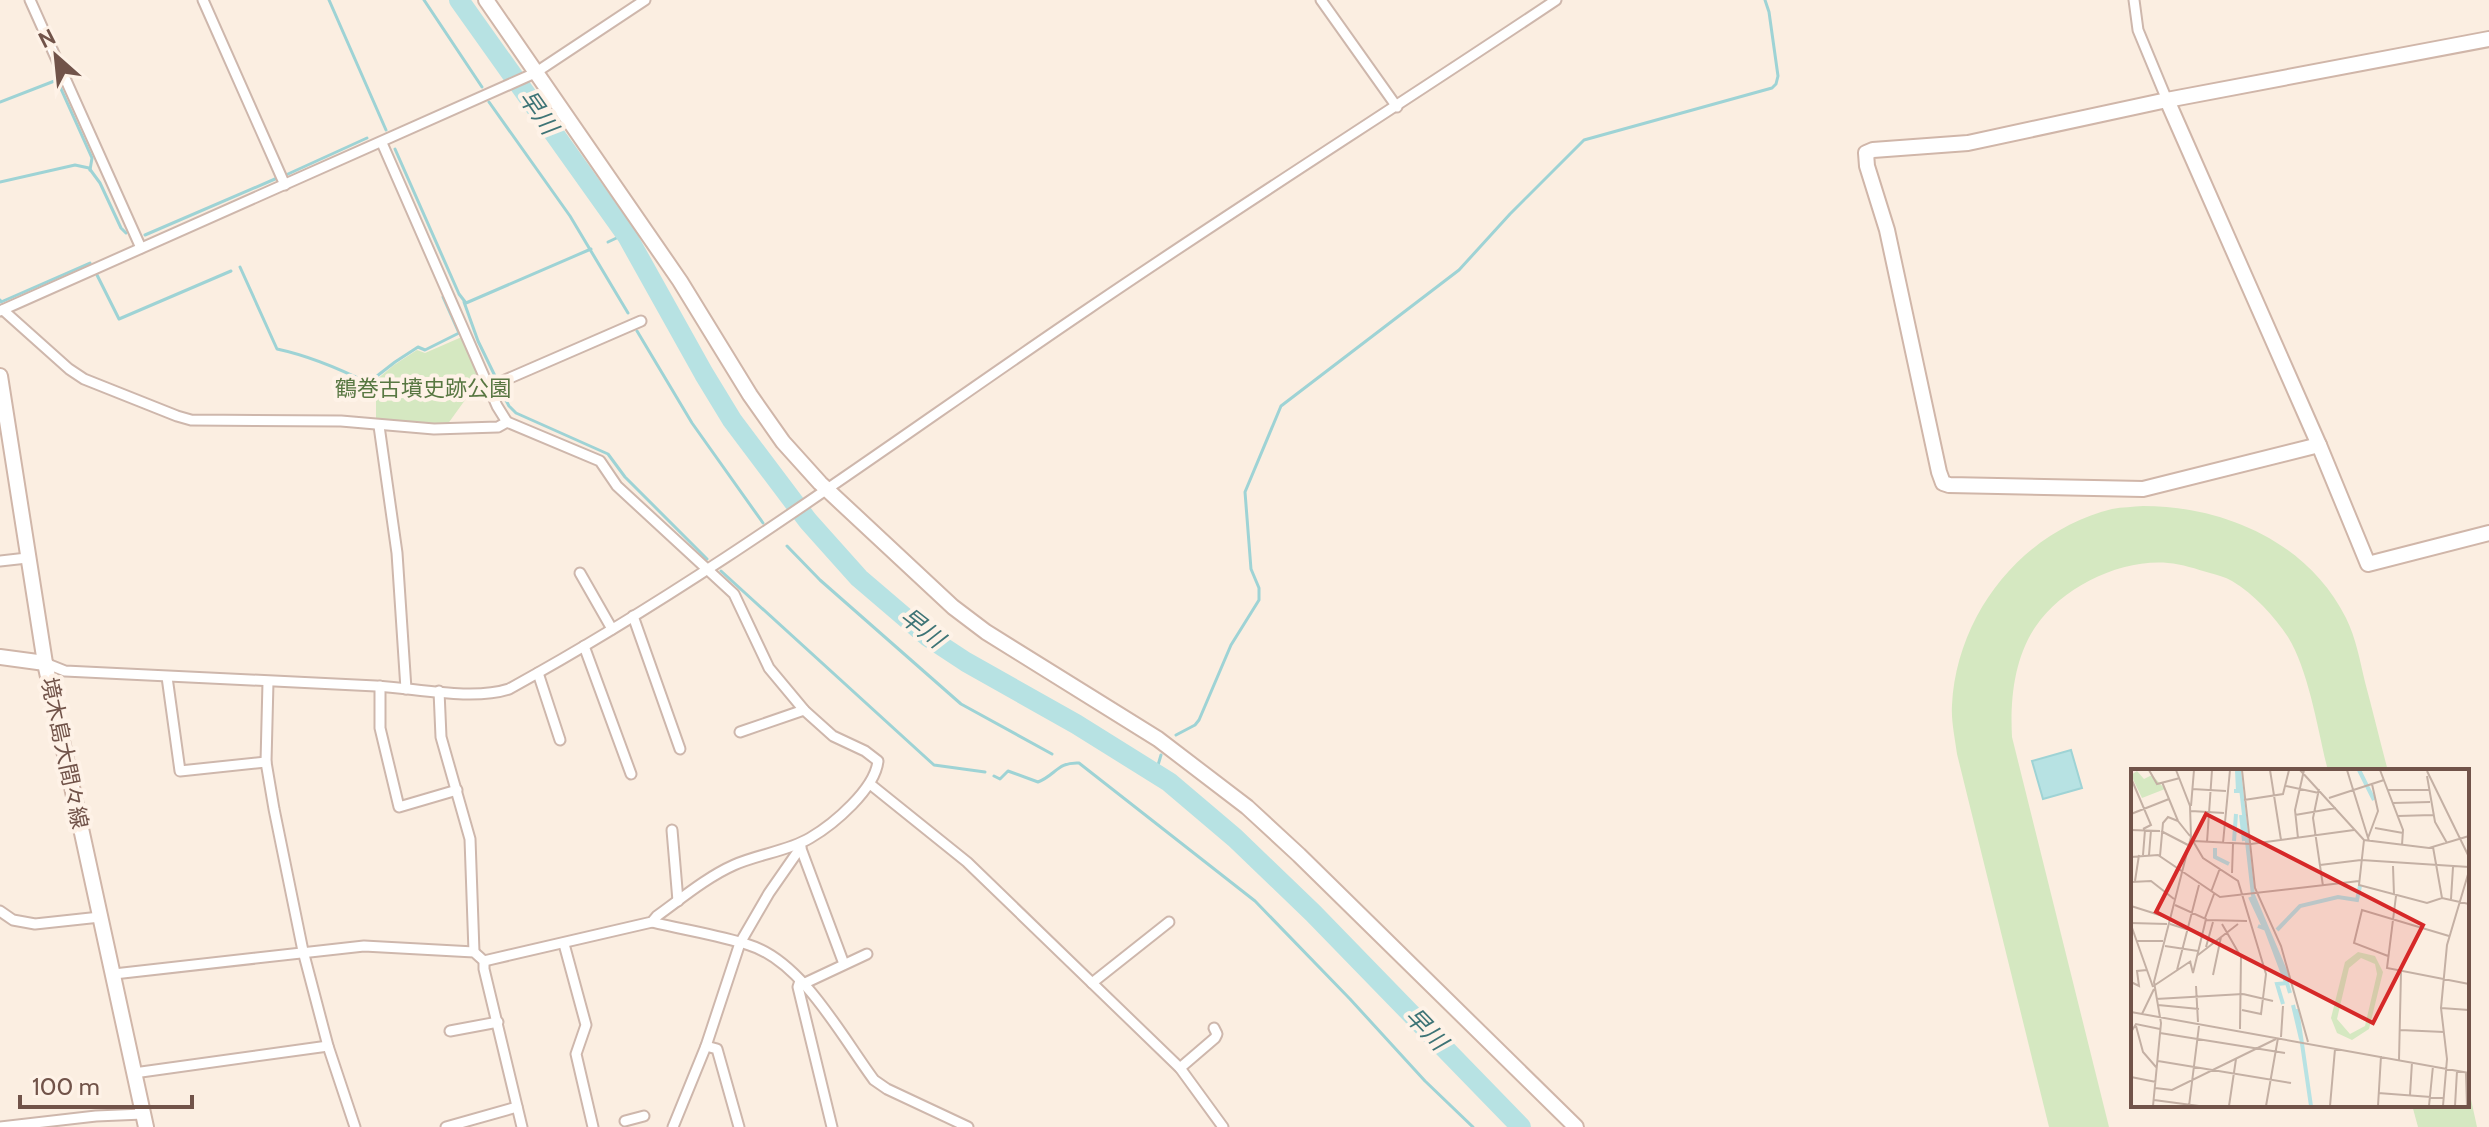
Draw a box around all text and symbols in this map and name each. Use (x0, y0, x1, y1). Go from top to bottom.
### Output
north arrow (16, 16, 96, 96)
text: N (34, 23, 60, 54)
water label: 早川 (513, 84, 566, 142)
park label: 鶴巻古墳史跡公園 (335, 375, 511, 402)
water label: 早川 (894, 601, 953, 656)
street label: 境木島大間々線 (35, 675, 94, 831)
inset map (2131, 769, 2469, 1107)
water label: 早川 (1399, 1001, 1456, 1058)
scale bar (20, 1059, 192, 1109)
text: 100 m (32, 1072, 100, 1101)

